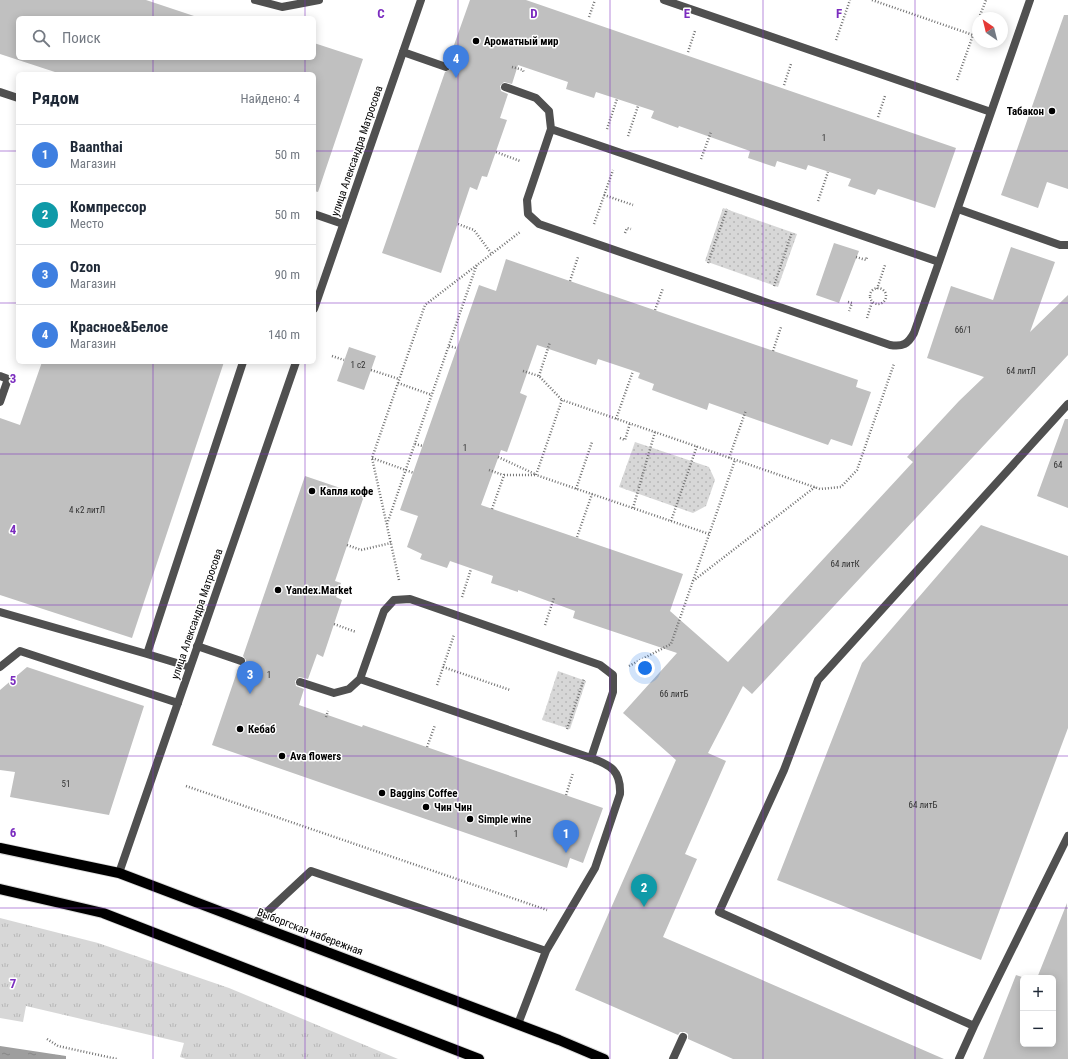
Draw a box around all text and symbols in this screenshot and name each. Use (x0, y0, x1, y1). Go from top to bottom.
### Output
text: C (377, 6, 385, 21)
text: D (530, 6, 538, 21)
text: E (684, 6, 691, 21)
text: F (836, 6, 842, 21)
north arrow (972, 12, 1008, 48)
search box (16, 16, 316, 60)
icon: search (30, 27, 52, 49)
text: Поиск (62, 29, 101, 47)
place label: Ароматный мир (484, 35, 559, 48)
marker: Ароматный мир (471, 36, 481, 46)
pin: 4 (443, 45, 469, 78)
street label: улица Александра Матросова (329, 84, 385, 218)
text: Рядом (32, 88, 79, 108)
text: Найдено: 4 (240, 91, 300, 106)
place label: Табакон (1007, 105, 1044, 118)
marker: Табакон (1047, 106, 1057, 116)
house number: 1 (822, 133, 826, 143)
text: Baanthai (70, 138, 123, 156)
text: 1 (42, 147, 48, 162)
text: 50 m (274, 147, 300, 162)
text: Магазин (70, 156, 116, 171)
text: Компрессор (70, 198, 146, 216)
text: 2 (42, 207, 48, 222)
text: 50 m (274, 207, 300, 222)
text: Место (70, 216, 104, 231)
text: Ozon (70, 258, 101, 276)
text: 3 (42, 267, 48, 282)
text: 90 m (274, 267, 300, 282)
text: Магазин (70, 276, 116, 291)
text: Красное&Белое (70, 318, 168, 336)
house number: 66/1 (955, 325, 971, 335)
text: 4 (42, 327, 48, 342)
text: 140 m (268, 327, 300, 342)
text: Магазин (70, 336, 116, 351)
house number: 1 с2 (350, 360, 366, 370)
house number: 64 литЛ (1006, 366, 1036, 376)
text: 3 (10, 371, 16, 386)
house number: 1 (463, 443, 467, 453)
house number: 64 (1054, 460, 1063, 470)
place label: Капля кофе (320, 485, 373, 498)
marker: Капля кофе (307, 486, 317, 496)
house number: 4 к2 литЛ (69, 505, 105, 515)
text: 4 (10, 522, 17, 537)
street label: улица Александра Матросова (169, 547, 225, 681)
house number: 64 литК (831, 559, 860, 569)
place label: Yandex.Market (286, 584, 353, 597)
marker: Yandex.Market (273, 585, 283, 595)
your location (635, 658, 655, 678)
pin: 3 (237, 661, 263, 694)
house number: 1 (267, 670, 271, 680)
text: 5 (10, 673, 17, 688)
house number: 66 литБ (660, 689, 689, 699)
place label: Кебаб (248, 723, 276, 736)
marker: Кебаб (235, 724, 245, 734)
place label: Ava flowers (290, 750, 341, 763)
marker: Ava flowers (277, 751, 287, 761)
house number: 51 (62, 779, 70, 789)
place label: Baggins Coffee (390, 787, 458, 800)
marker: Baggins Coffee (377, 788, 387, 798)
house number: 64 литБ (909, 800, 938, 810)
place label: Чин Чин (434, 801, 472, 814)
marker: Чин Чин (421, 802, 431, 812)
place label: Simple wine (478, 813, 531, 826)
marker: Simple wine (465, 814, 475, 824)
pin: 1 (553, 820, 579, 853)
text: 6 (10, 825, 17, 840)
house number: 1 (514, 829, 518, 839)
pin: 2 (631, 874, 657, 907)
street label: Выборгская набережная (255, 906, 365, 958)
map controls (1020, 975, 1056, 1047)
button: + (1020, 975, 1056, 1011)
text: 7 (10, 976, 17, 991)
button: − (1020, 1011, 1056, 1047)

